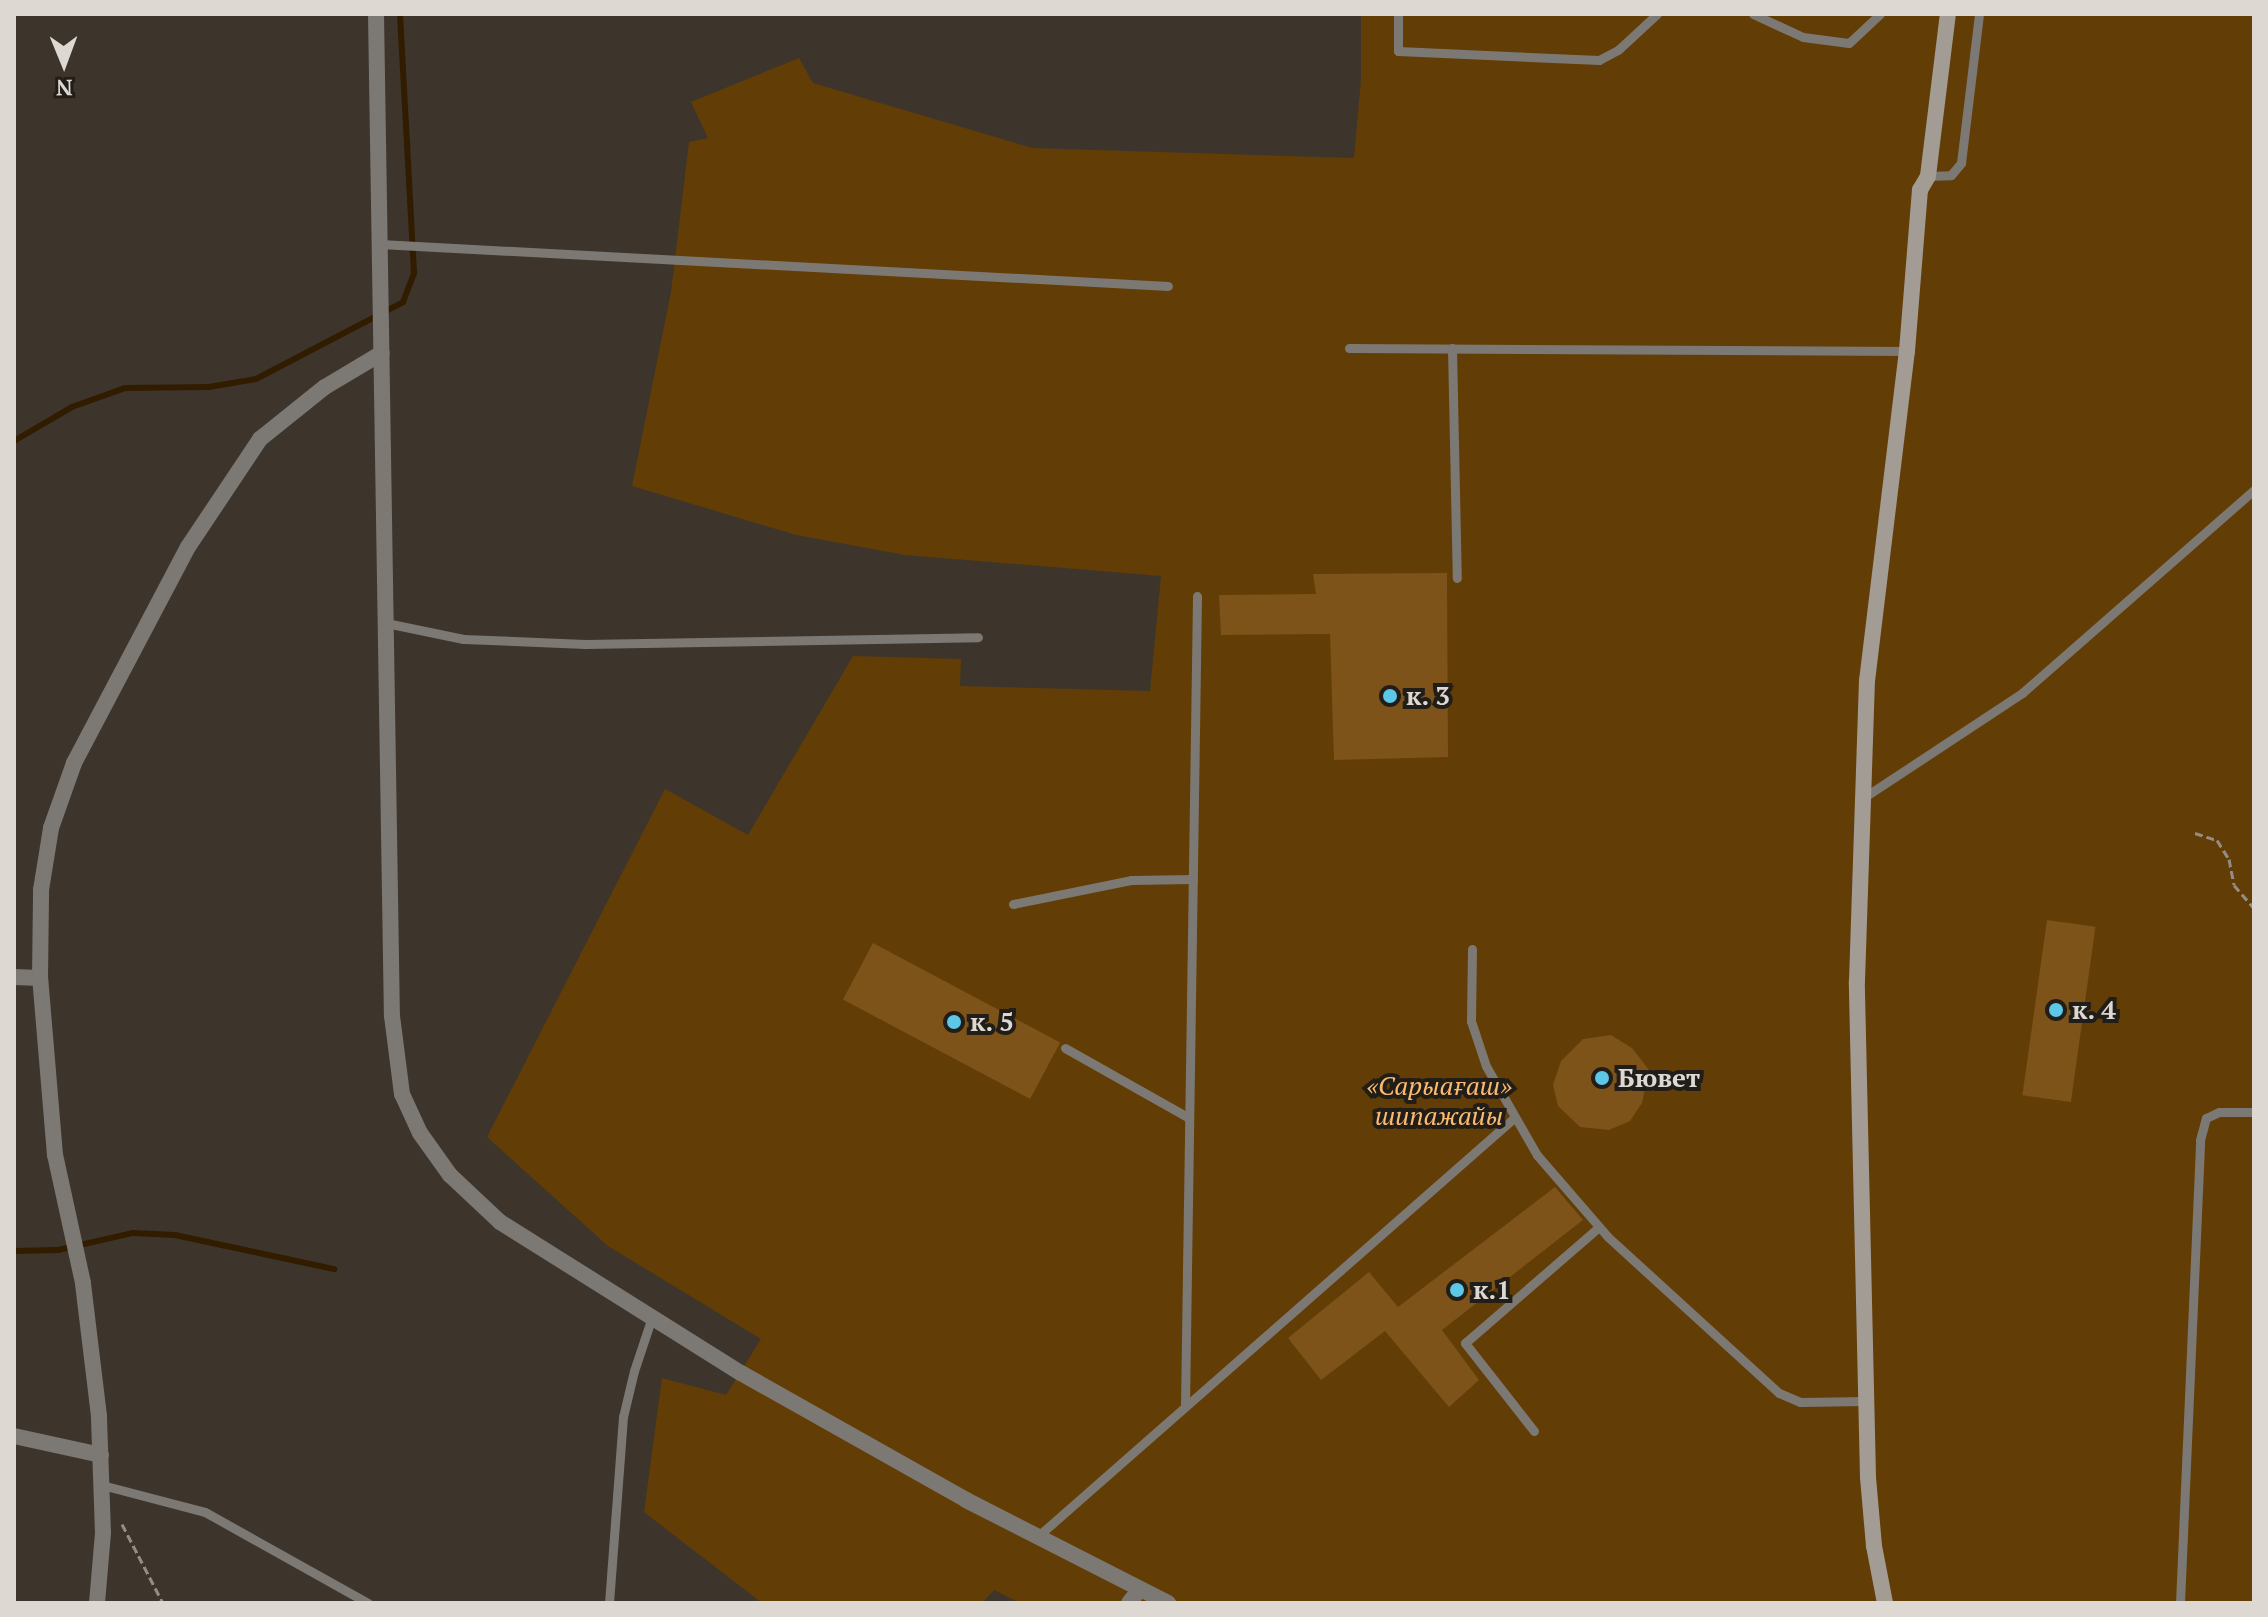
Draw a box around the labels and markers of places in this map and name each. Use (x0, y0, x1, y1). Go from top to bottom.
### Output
place label: к. 3 (1406, 680, 1451, 712)
marker: к. 3 (1381, 687, 1399, 705)
place label: к. 4 (2072, 994, 2117, 1026)
marker: к. 4 (2047, 1001, 2065, 1019)
place label: к. 5 (970, 1006, 1015, 1038)
marker: к. 5 (945, 1013, 963, 1031)
place label: Бювет (1618, 1062, 1700, 1094)
marker: Бювет (1593, 1069, 1611, 1087)
place label: к.1 (1473, 1274, 1511, 1306)
marker: к.1 (1448, 1281, 1466, 1299)

